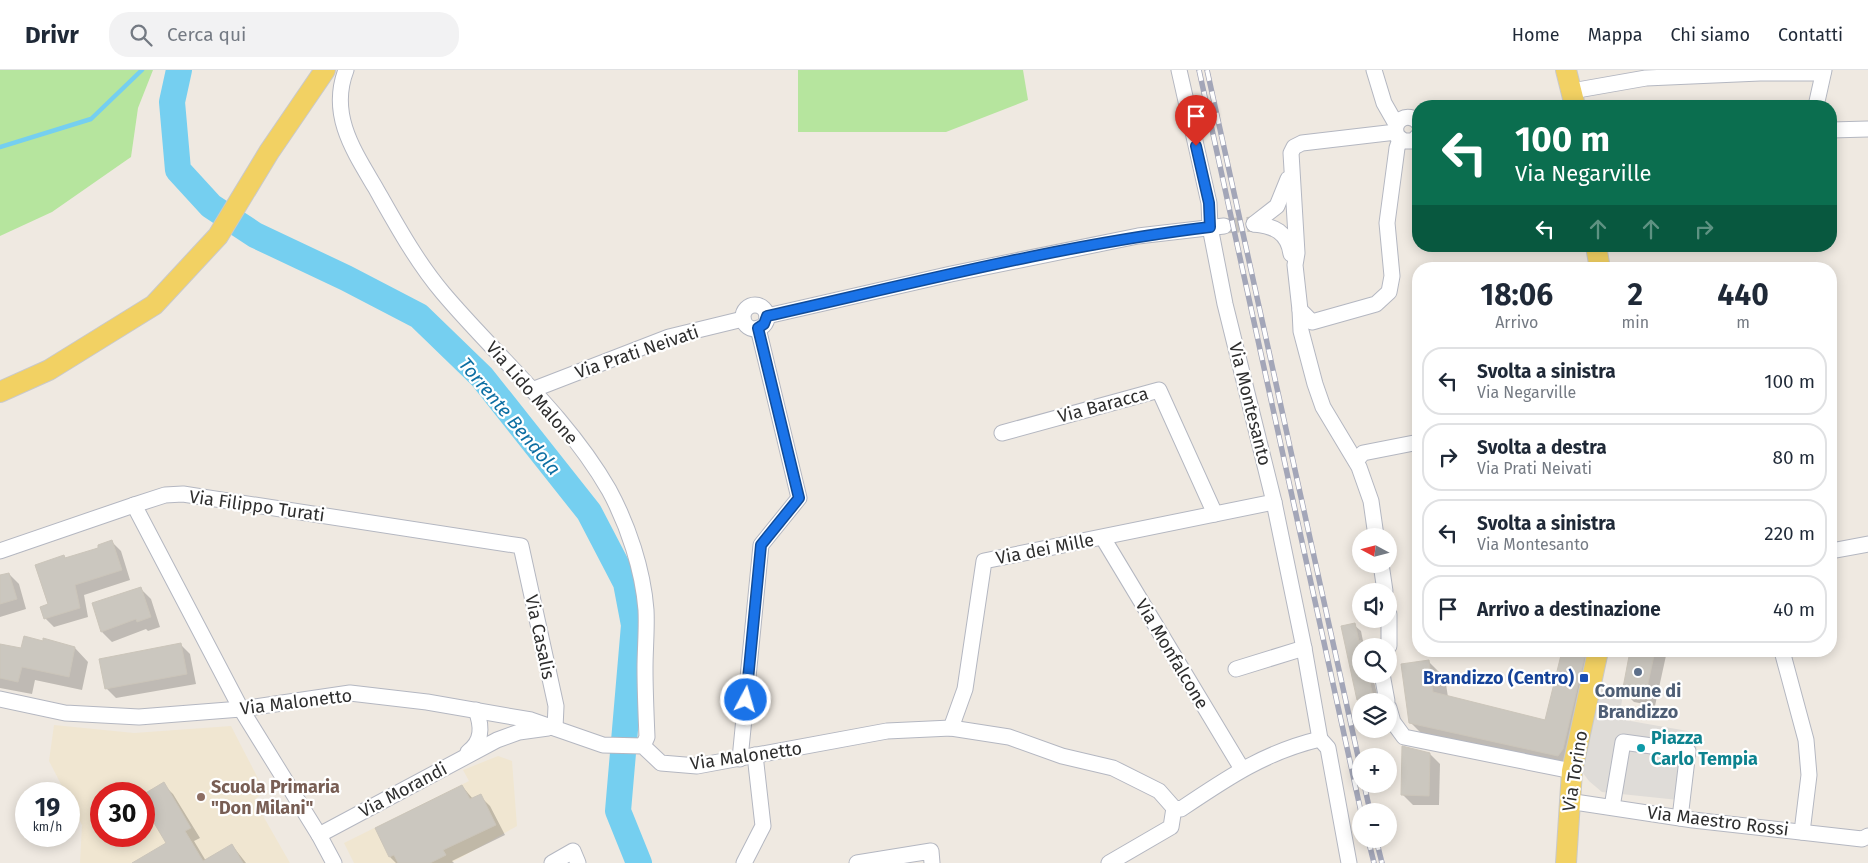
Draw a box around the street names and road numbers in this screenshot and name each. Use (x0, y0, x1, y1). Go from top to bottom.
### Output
street label: Via Prati Neivati (572, 321, 702, 383)
street label: Via Lido Malone (481, 337, 583, 449)
street label: Via Montesanto (1224, 340, 1276, 468)
street label: Via Baracca (1055, 382, 1151, 428)
street label: Via Filippo Turati (188, 486, 326, 526)
street label: Via dei Mille (994, 529, 1096, 569)
street label: Via Casalis (520, 593, 560, 681)
street label: Via Monfalcone (1131, 595, 1213, 713)
street label: Via Malonetto (239, 684, 353, 720)
street label: Via Torino (1558, 729, 1592, 813)
street label: Via Malonetto (689, 737, 803, 775)
street label: Via Morandi (355, 758, 451, 822)
street label: Via Maestro Rossi (1646, 801, 1790, 841)

